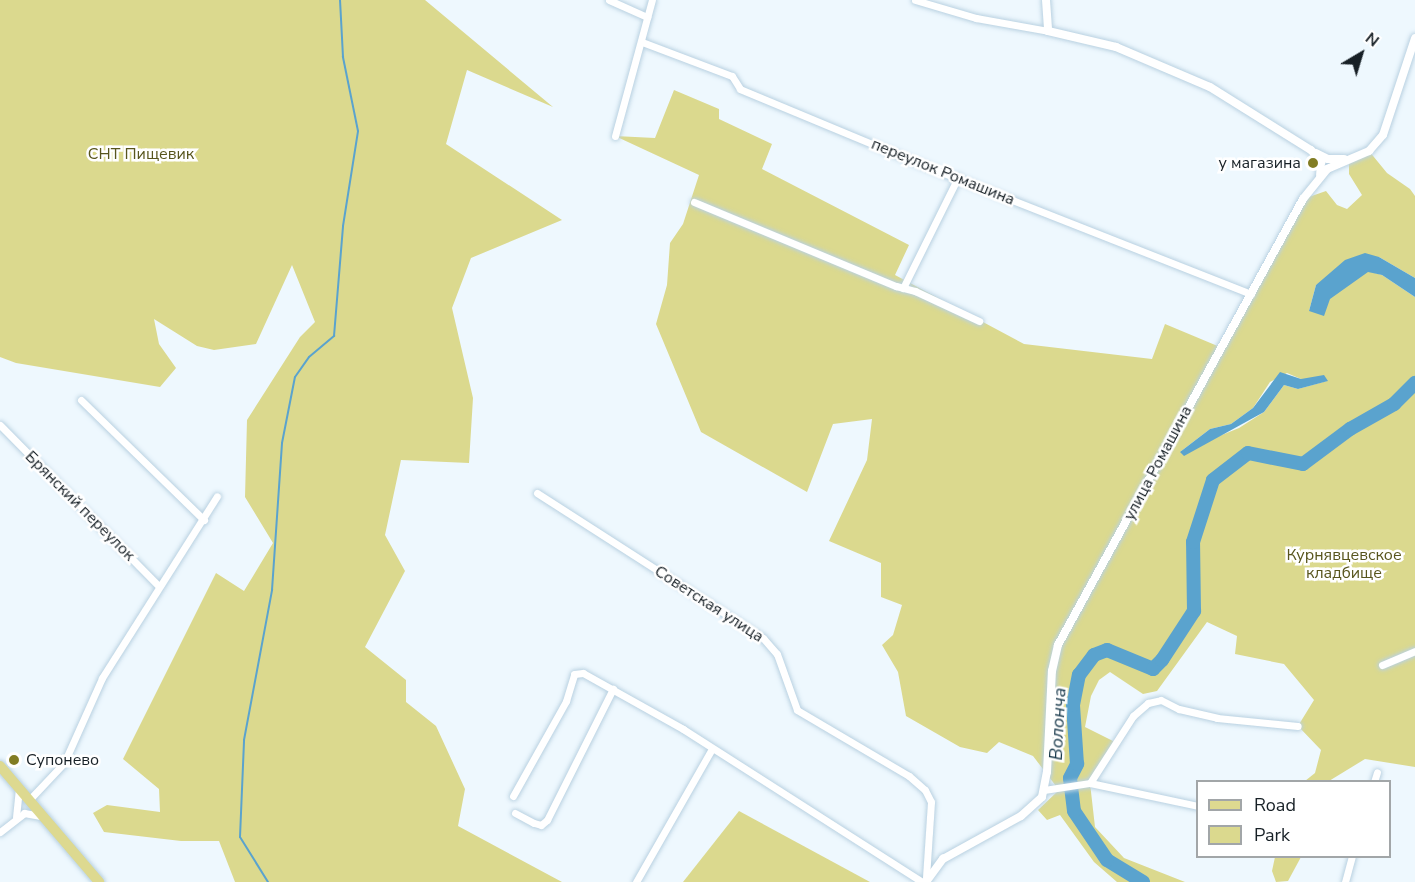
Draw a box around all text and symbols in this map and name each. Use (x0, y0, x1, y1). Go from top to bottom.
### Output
north arrow (1331, 24, 1391, 84)
text: N (1361, 27, 1384, 52)
street label: переулок Ромашина (868, 134, 1018, 210)
park label: СНТ Пищевик (88, 144, 194, 164)
place label: у магазина (1218, 153, 1301, 173)
marker: у магазина (1306, 156, 1320, 170)
street label: улица Ромашина (1120, 402, 1196, 524)
street label: Брянский переулок (21, 447, 139, 565)
park label: Курнявцевское кладбище (1286, 545, 1402, 583)
street label: Советская улица (651, 562, 767, 646)
water label: Волонча (1045, 687, 1071, 761)
place label: Супонево (26, 750, 99, 770)
marker: Супонево (7, 753, 21, 767)
legend (1196, 780, 1391, 858)
text: Road (1254, 793, 1296, 817)
text: Park (1254, 823, 1290, 847)

